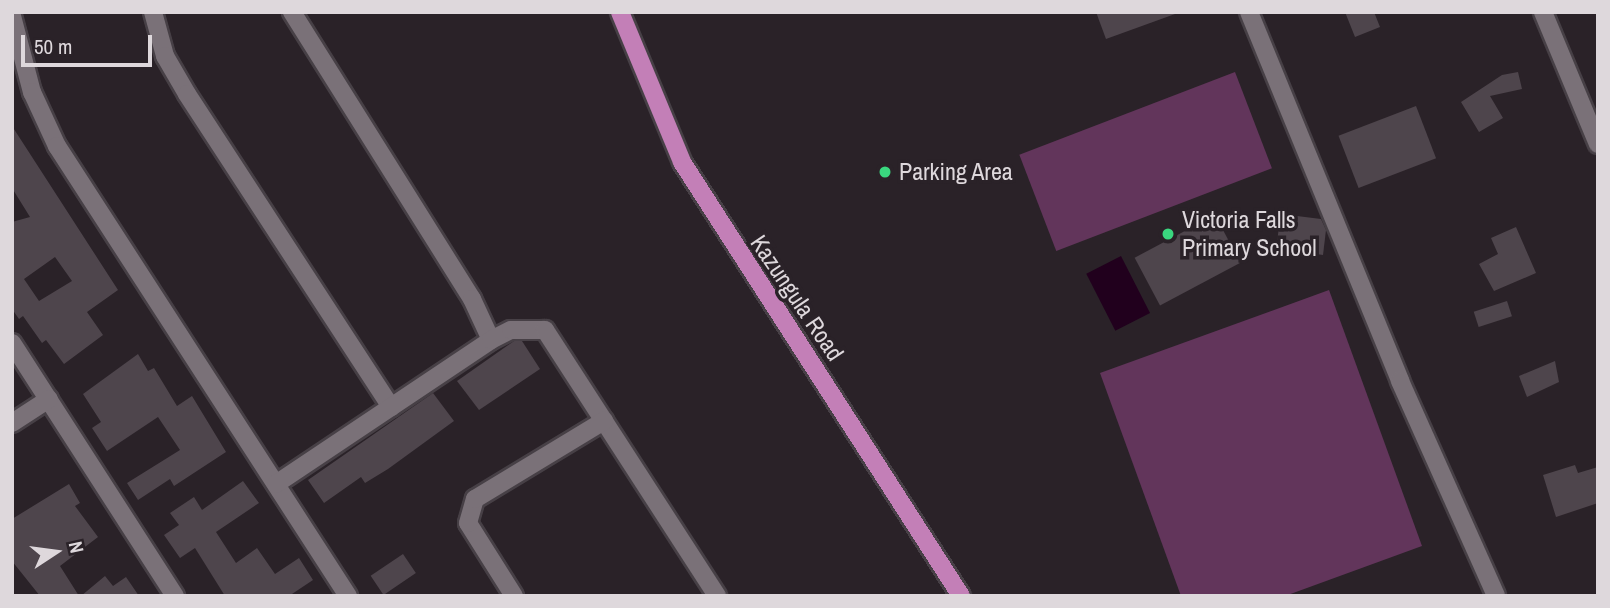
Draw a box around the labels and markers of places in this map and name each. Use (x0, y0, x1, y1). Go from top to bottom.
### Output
place label: Parking Area (899, 158, 1014, 186)
marker: Parking Area (877, 164, 893, 180)
place label: Victoria Falls Primary School (1182, 206, 1317, 262)
marker: Victoria Falls Primary School (1160, 226, 1176, 242)

